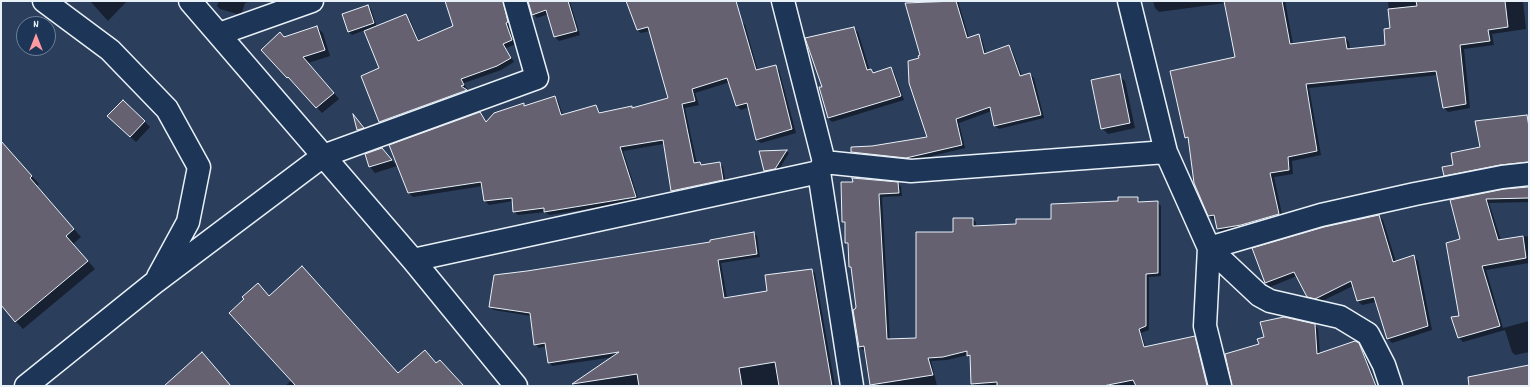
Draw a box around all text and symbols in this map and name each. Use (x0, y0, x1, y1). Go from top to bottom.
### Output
north arrow (16, 16, 56, 56)
text: N (33, 17, 39, 33)

